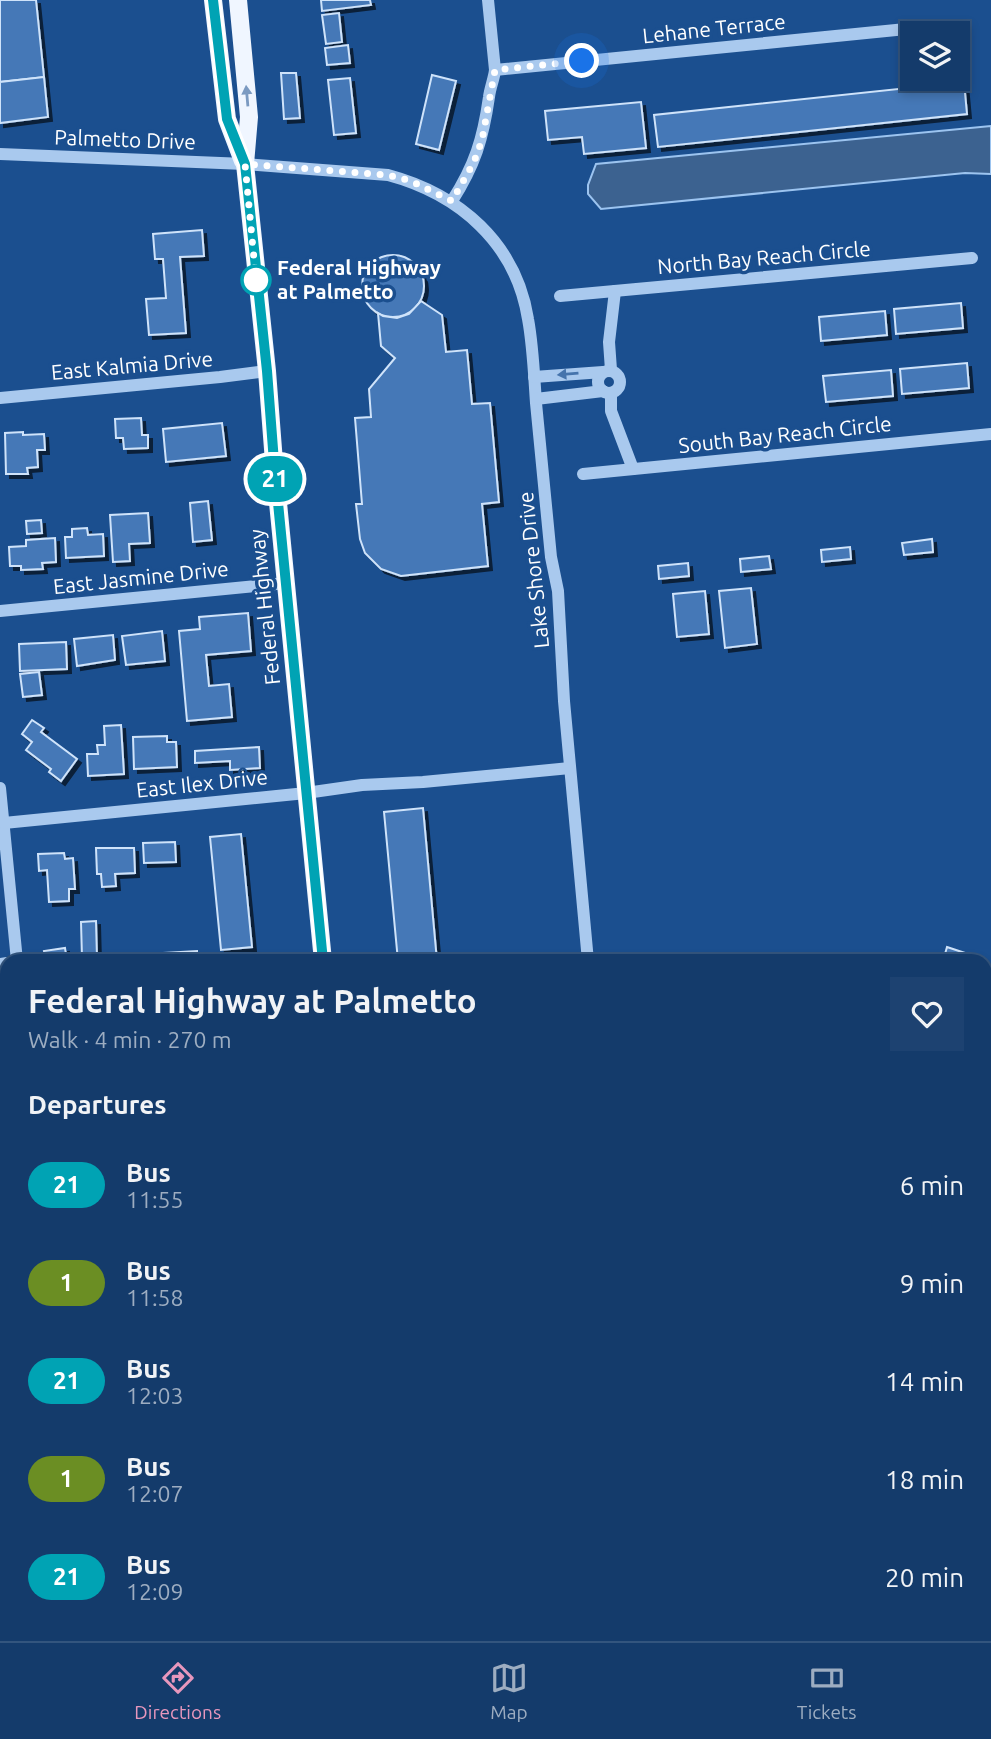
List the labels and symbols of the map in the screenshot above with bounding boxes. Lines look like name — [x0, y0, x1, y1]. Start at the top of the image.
street label: Lehane Terrace — [641, 9, 787, 47]
your location — [564, 43, 599, 78]
one-way arrow — [241, 85, 252, 107]
street label: Palmetto Drive — [54, 125, 196, 153]
street label: North Bay Reach Circle — [656, 236, 872, 278]
place label: Federal Highway at Palmetto — [277, 255, 441, 303]
marker: Federal Highway at Palmetto — [241, 265, 271, 295]
street label: East Kalmia Drive — [50, 346, 214, 384]
one-way arrow — [557, 369, 579, 380]
street label: South Bay Reach Circle — [677, 411, 893, 457]
line badge: 21 — [244, 456, 306, 502]
street label: Lake Shore Drive — [513, 491, 553, 650]
street label: Federal Highway — [244, 528, 284, 686]
street label: East Jasmine Drive — [52, 556, 230, 598]
street label: East Ilex Drive — [135, 764, 269, 802]

